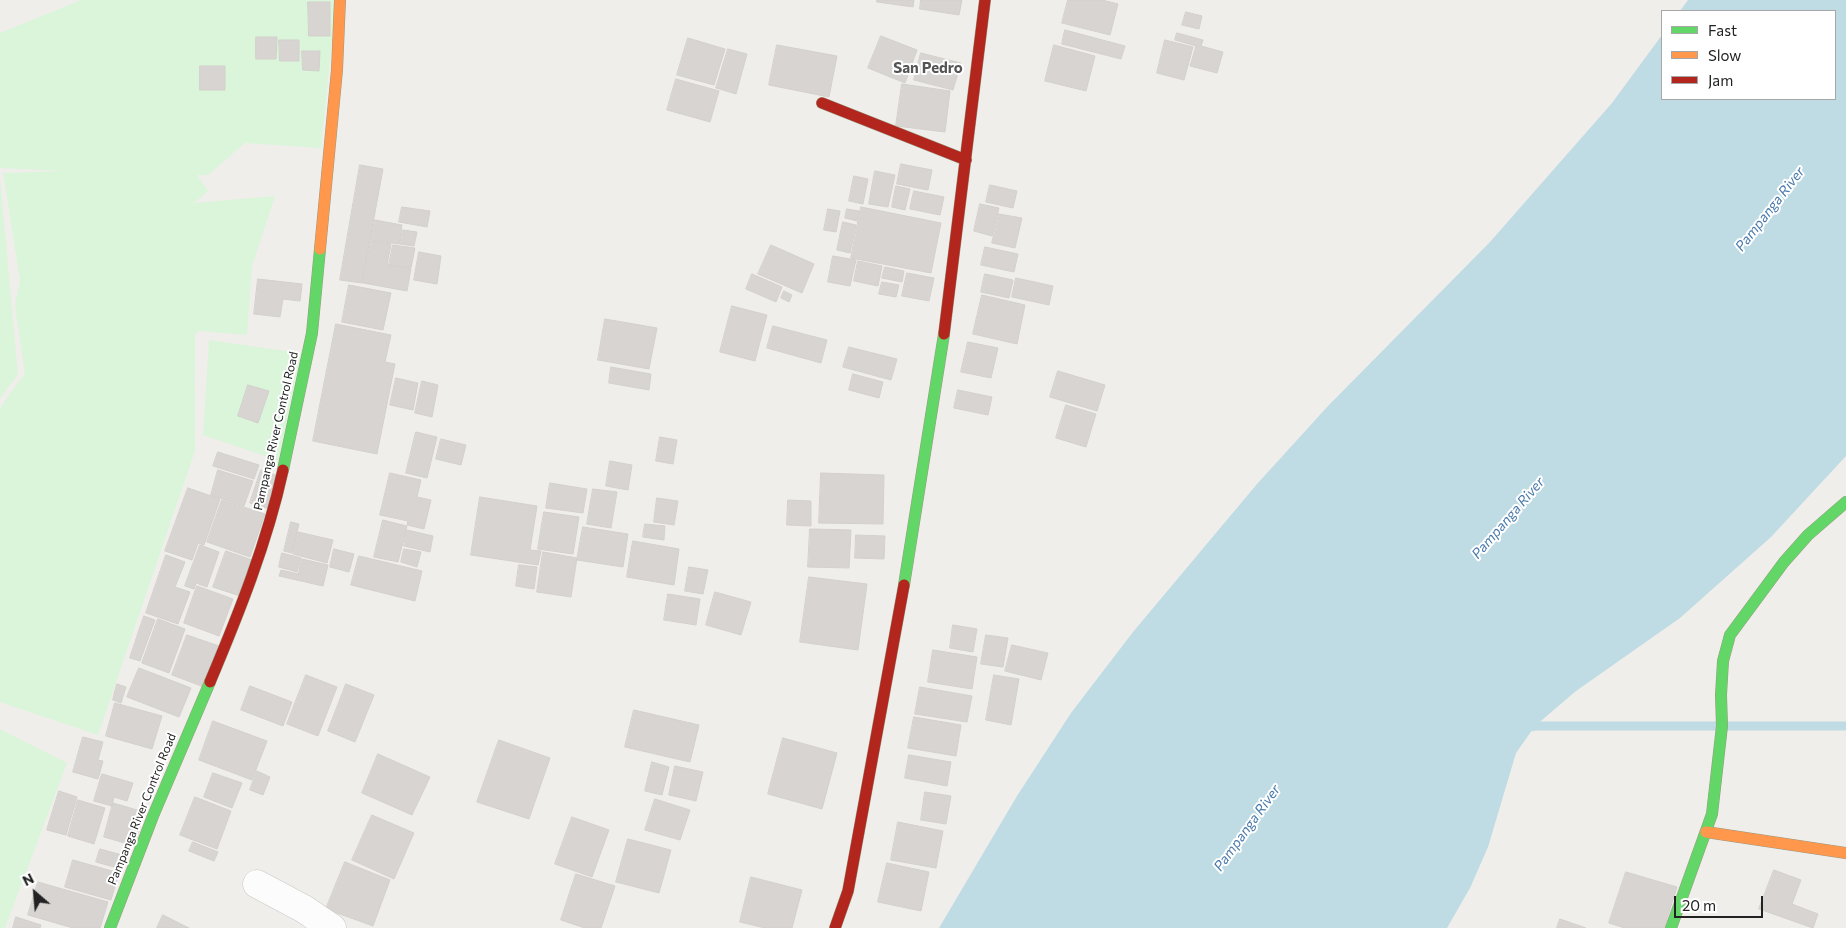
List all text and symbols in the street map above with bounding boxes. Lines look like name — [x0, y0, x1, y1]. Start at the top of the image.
legend — [1661, 10, 1836, 100]
text: Fast — [1708, 21, 1737, 39]
text: Slow — [1708, 46, 1741, 64]
district label: San Pedro — [893, 59, 963, 77]
text: Jam — [1708, 71, 1733, 89]
water label: Pampanga River — [1732, 163, 1808, 255]
street label: Pampanga River Control Road — [251, 350, 301, 512]
water label: Pampanga River — [1468, 474, 1548, 562]
street label: Pampanga River Control Road — [105, 731, 179, 887]
water label: Pampanga River — [1210, 782, 1284, 874]
north arrow — [10, 868, 60, 918]
text: N — [19, 869, 36, 889]
scale bar — [1676, 886, 1765, 918]
text: 20 m — [1682, 896, 1716, 914]

